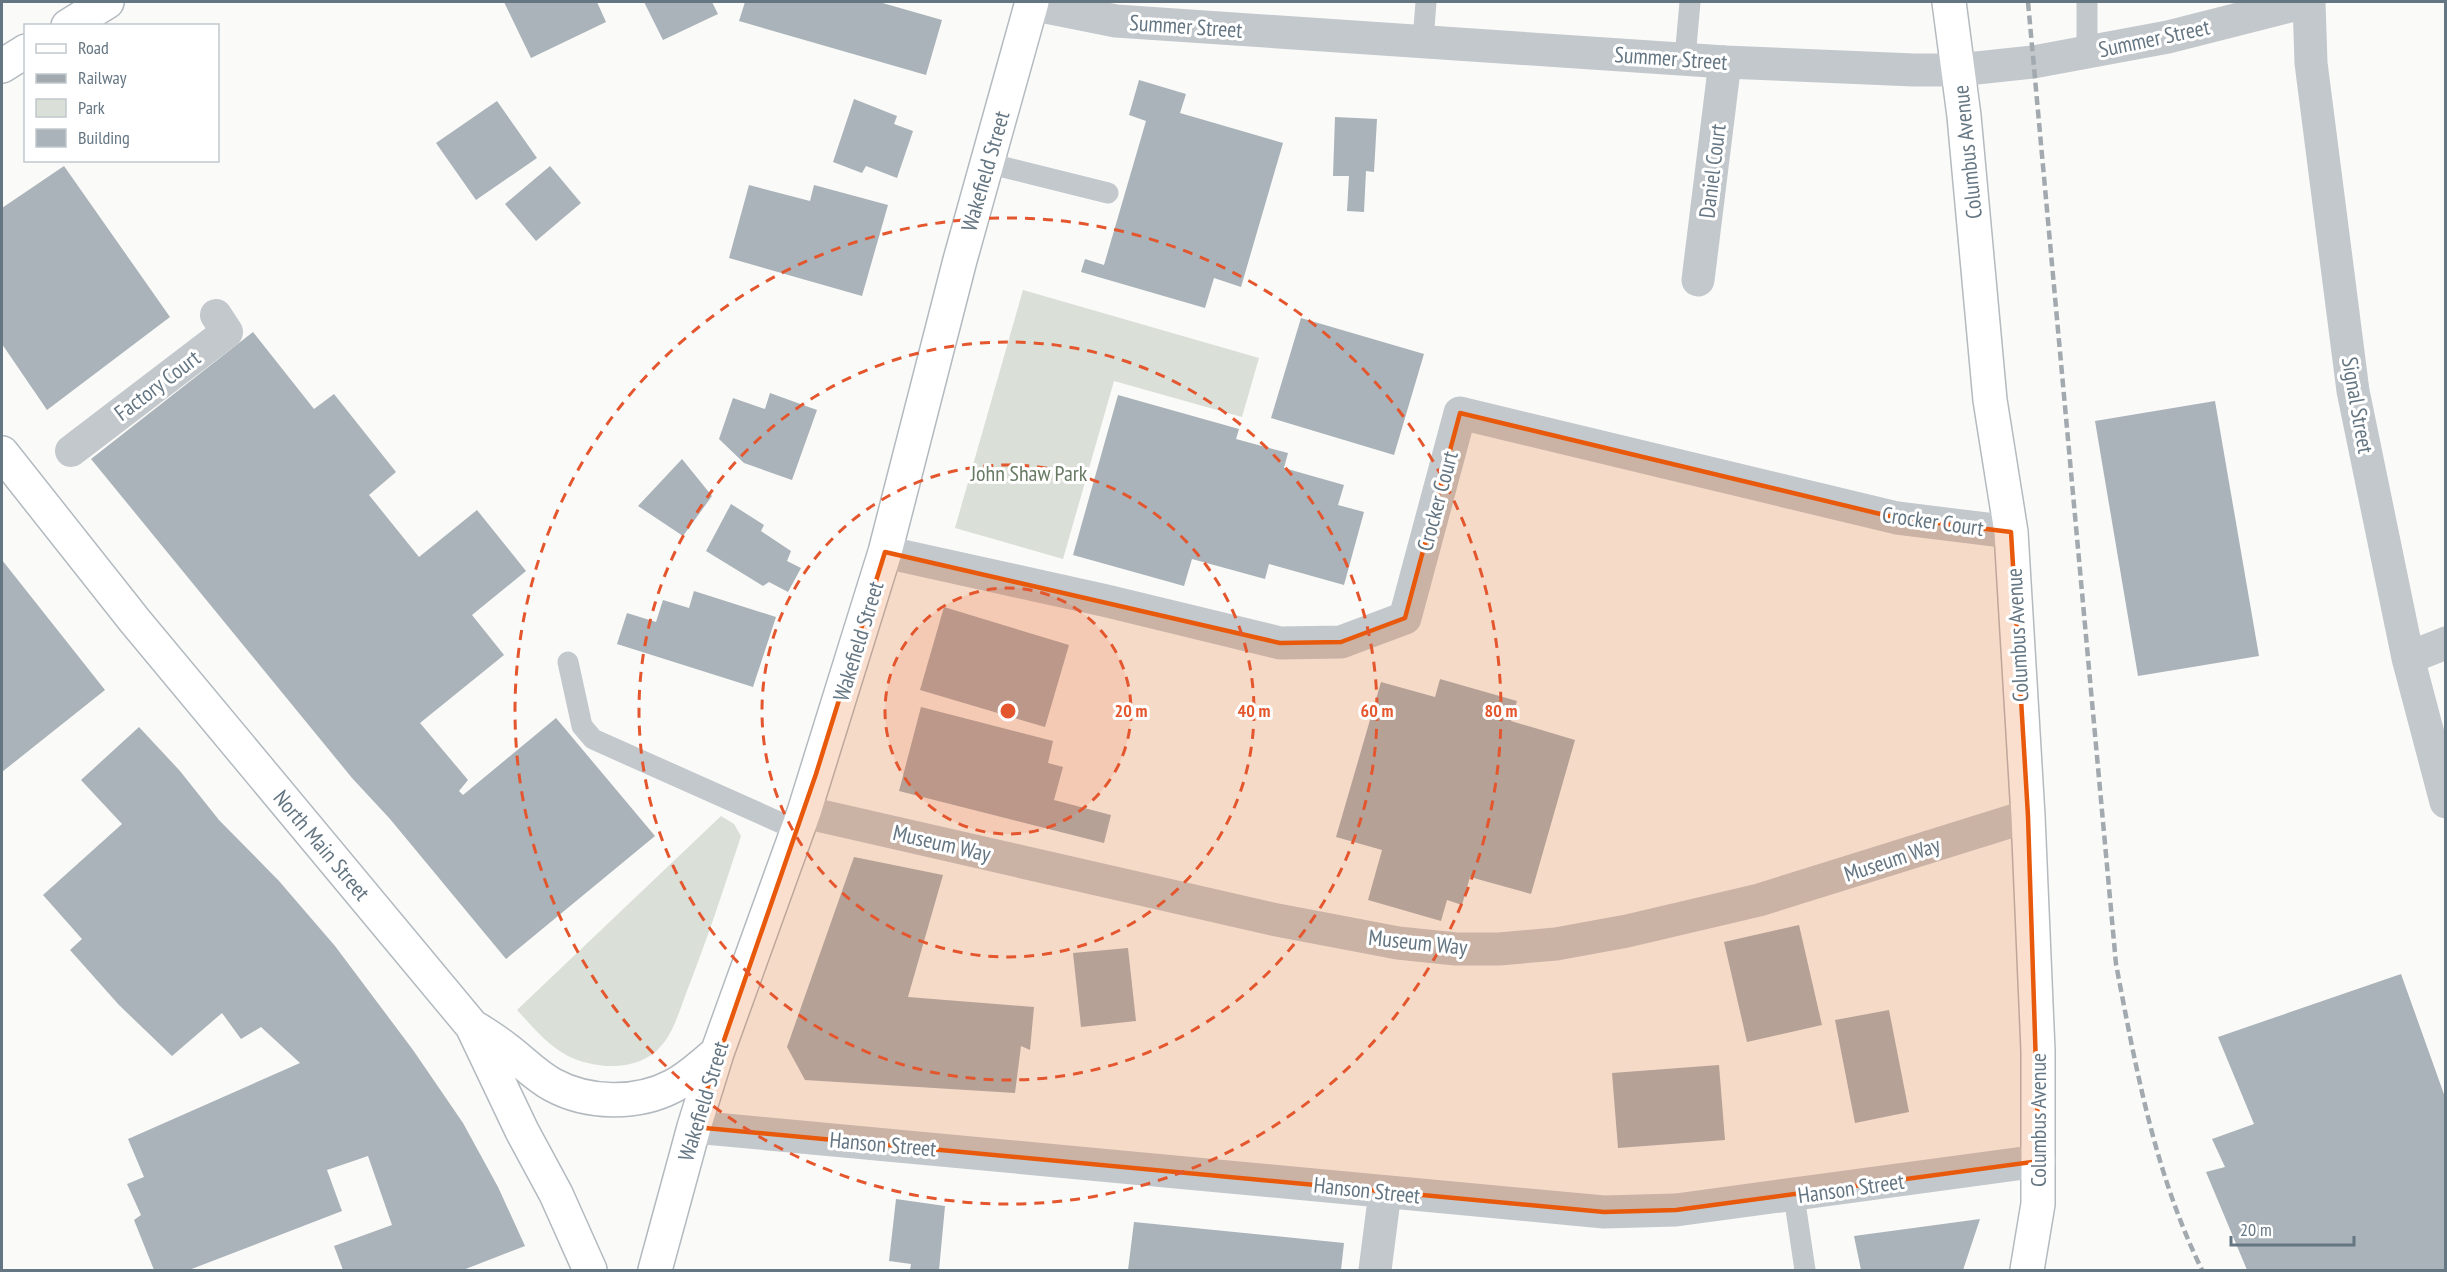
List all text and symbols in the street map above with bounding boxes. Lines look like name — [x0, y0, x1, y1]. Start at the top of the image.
street label: Summer Street — [1129, 8, 1243, 44]
street label: Summer Street — [2096, 13, 2212, 63]
legend — [24, 24, 219, 162]
text: Road — [78, 36, 109, 59]
street label: Summer Street — [1614, 40, 1728, 76]
text: Railway — [78, 66, 127, 89]
street label: Columbus Avenue — [1946, 84, 1988, 220]
text: Park — [78, 96, 105, 119]
street label: Wakefield Street — [954, 108, 1016, 234]
street label: Daniel Court — [1692, 122, 1732, 220]
text: Building — [78, 126, 130, 149]
street label: Factory Court — [108, 344, 206, 426]
street label: Signal Street — [2336, 355, 2380, 455]
street label: Crocker Court — [1410, 448, 1464, 554]
park label: John Shaw Park — [970, 459, 1088, 487]
street label: Crocker Court — [1880, 500, 1986, 542]
street label: Columbus Avenue — [2000, 567, 2034, 703]
street label: Wakefield Street — [827, 578, 889, 704]
text: 20 m — [1115, 699, 1147, 722]
text: 40 m — [1238, 699, 1270, 722]
text: 60 m — [1361, 699, 1393, 722]
text: 80 m — [1485, 699, 1517, 722]
centre of rings — [998, 701, 1018, 721]
street label: North Main Street — [268, 784, 376, 906]
street label: Museum Way — [890, 818, 994, 868]
street label: Museum Way — [1840, 830, 1944, 888]
street label: Museum Way — [1367, 923, 1470, 961]
street label: Wakefield Street — [672, 1038, 734, 1164]
street label: Columbus Avenue — [2024, 1053, 2052, 1187]
street label: Hanson Street — [828, 1125, 938, 1163]
street label: Hanson Street — [1796, 1167, 1906, 1209]
street label: Hanson Street — [1312, 1170, 1422, 1210]
scale bar — [2231, 1209, 2354, 1247]
text: 20 m — [2240, 1218, 2272, 1241]

